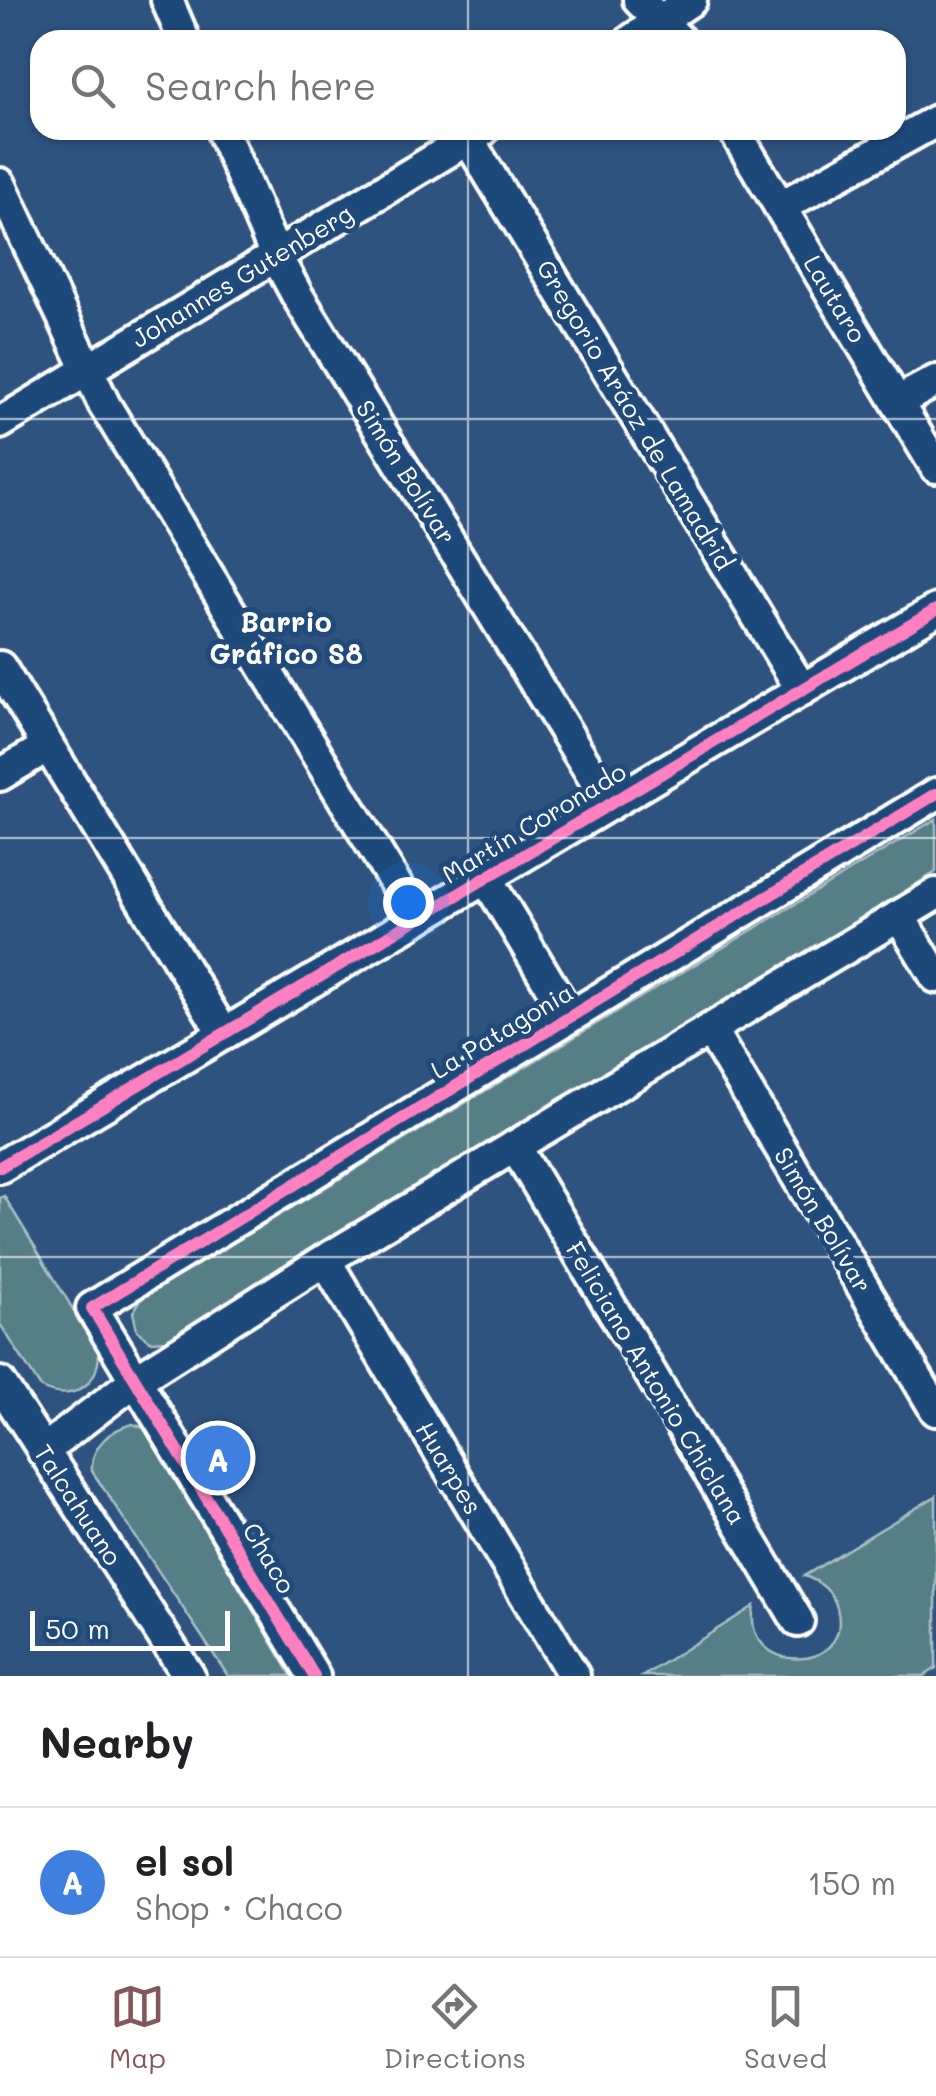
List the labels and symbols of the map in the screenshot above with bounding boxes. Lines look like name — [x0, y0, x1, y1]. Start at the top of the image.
street label: Johannes Gutenberg — [125, 196, 358, 354]
street label: Lautaro — [797, 249, 874, 348]
street label: Gregorio Aráoz de Lamadrid — [530, 253, 741, 576]
street label: Simón Bolívar — [350, 393, 464, 550]
district label: Barrio Gráfico S8 — [209, 603, 363, 671]
street label: Martín Coronado — [436, 755, 631, 890]
your location — [383, 877, 434, 928]
street label: La Patagonia — [424, 975, 579, 1085]
street label: Simón Bolívar — [768, 1141, 880, 1298]
street label: Feliciano Antonio Chiclana — [559, 1235, 754, 1530]
street label: Huarpes — [410, 1415, 490, 1520]
pin: A — [186, 1420, 250, 1496]
street label: Talcahuano — [28, 1438, 130, 1571]
street label: Chaco — [236, 1516, 303, 1599]
scale bar — [30, 1606, 230, 1650]

